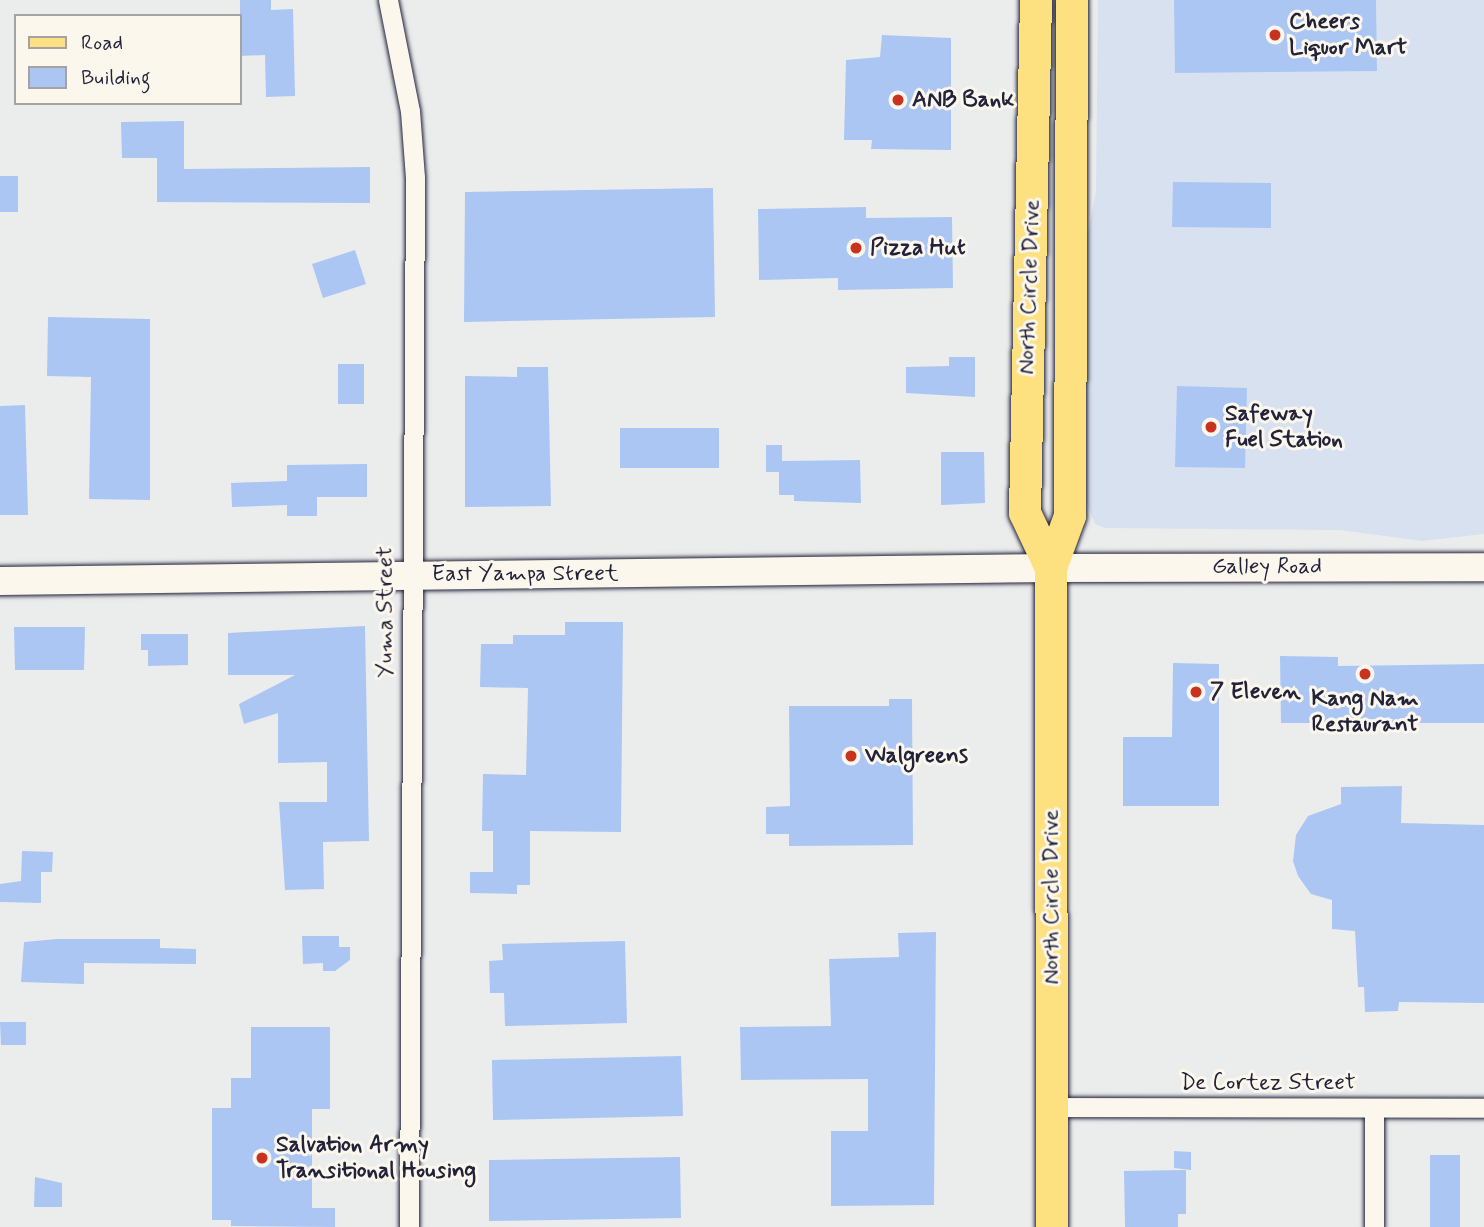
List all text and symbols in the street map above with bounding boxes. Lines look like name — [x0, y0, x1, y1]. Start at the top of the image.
place label: Cheers Liquor Mart — [1289, 8, 1407, 62]
legend — [14, 14, 242, 105]
marker: Cheers Liquor Mart — [1267, 27, 1283, 43]
text: Road — [81, 29, 123, 57]
text: Building — [81, 64, 151, 92]
place label: ANB Bank — [912, 86, 1013, 114]
marker: ANB Bank — [890, 92, 906, 108]
street label: North Circle Drive — [1013, 200, 1047, 374]
place label: Pizza Hut — [870, 234, 963, 262]
marker: Pizza Hut — [848, 240, 864, 256]
place label: Safeway Fuel Station — [1225, 400, 1338, 454]
marker: Safeway Fuel Station — [1203, 419, 1219, 435]
street label: Yuma Street — [372, 547, 400, 677]
street label: Galley Road — [1212, 553, 1322, 581]
street label: East Yampa Street — [432, 560, 618, 588]
marker: Kang Nam Restaurant — [1357, 666, 1373, 682]
place label: 7 Eleven — [1210, 678, 1300, 706]
marker: 7 Eleven — [1188, 684, 1204, 700]
place label: Kang Nam Restaurant — [1311, 685, 1419, 739]
place label: Walgreens — [865, 742, 968, 770]
marker: Walgreens — [843, 748, 859, 764]
street label: North Circle Drive — [1038, 810, 1066, 984]
street label: De Cortez Street — [1182, 1069, 1354, 1097]
place label: Salvation Army Transitional Housing — [276, 1131, 478, 1185]
marker: Salvation Army Transitional Housing — [254, 1150, 270, 1166]

